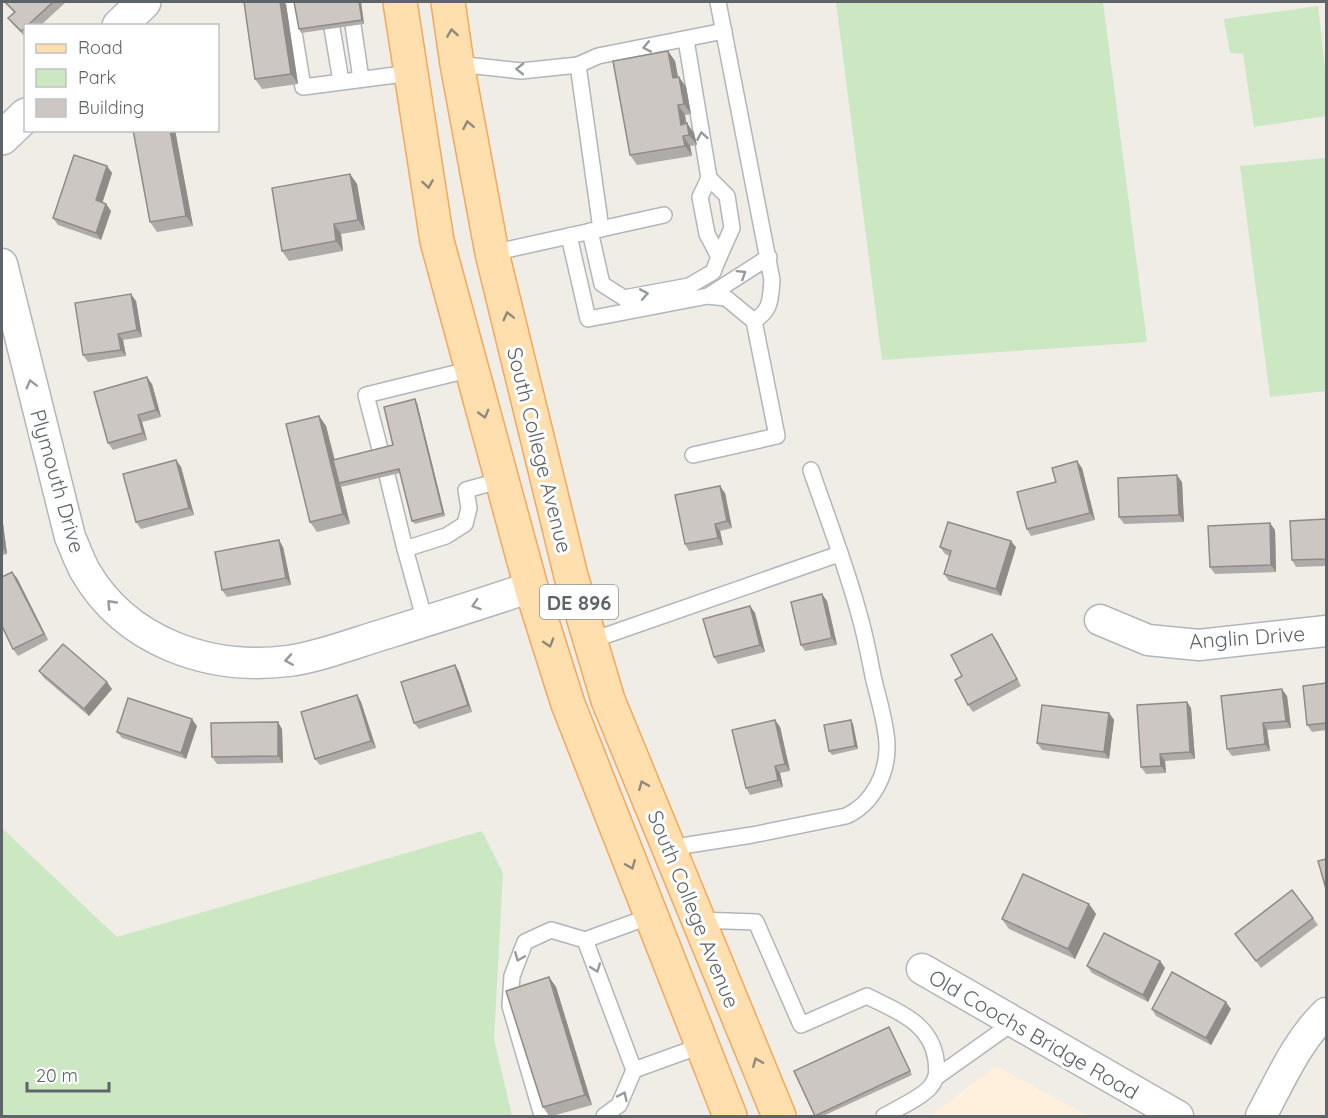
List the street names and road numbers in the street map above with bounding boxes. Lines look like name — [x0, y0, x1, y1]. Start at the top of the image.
street label: South College Avenue — [502, 345, 578, 555]
street label: Plymouth Drive — [25, 406, 91, 556]
road number: DE 896 — [540, 585, 618, 619]
street label: Anglin Drive — [1188, 620, 1306, 654]
street label: South College Avenue — [642, 806, 746, 1012]
street label: Old Coochs Bridge Road — [924, 963, 1144, 1105]

